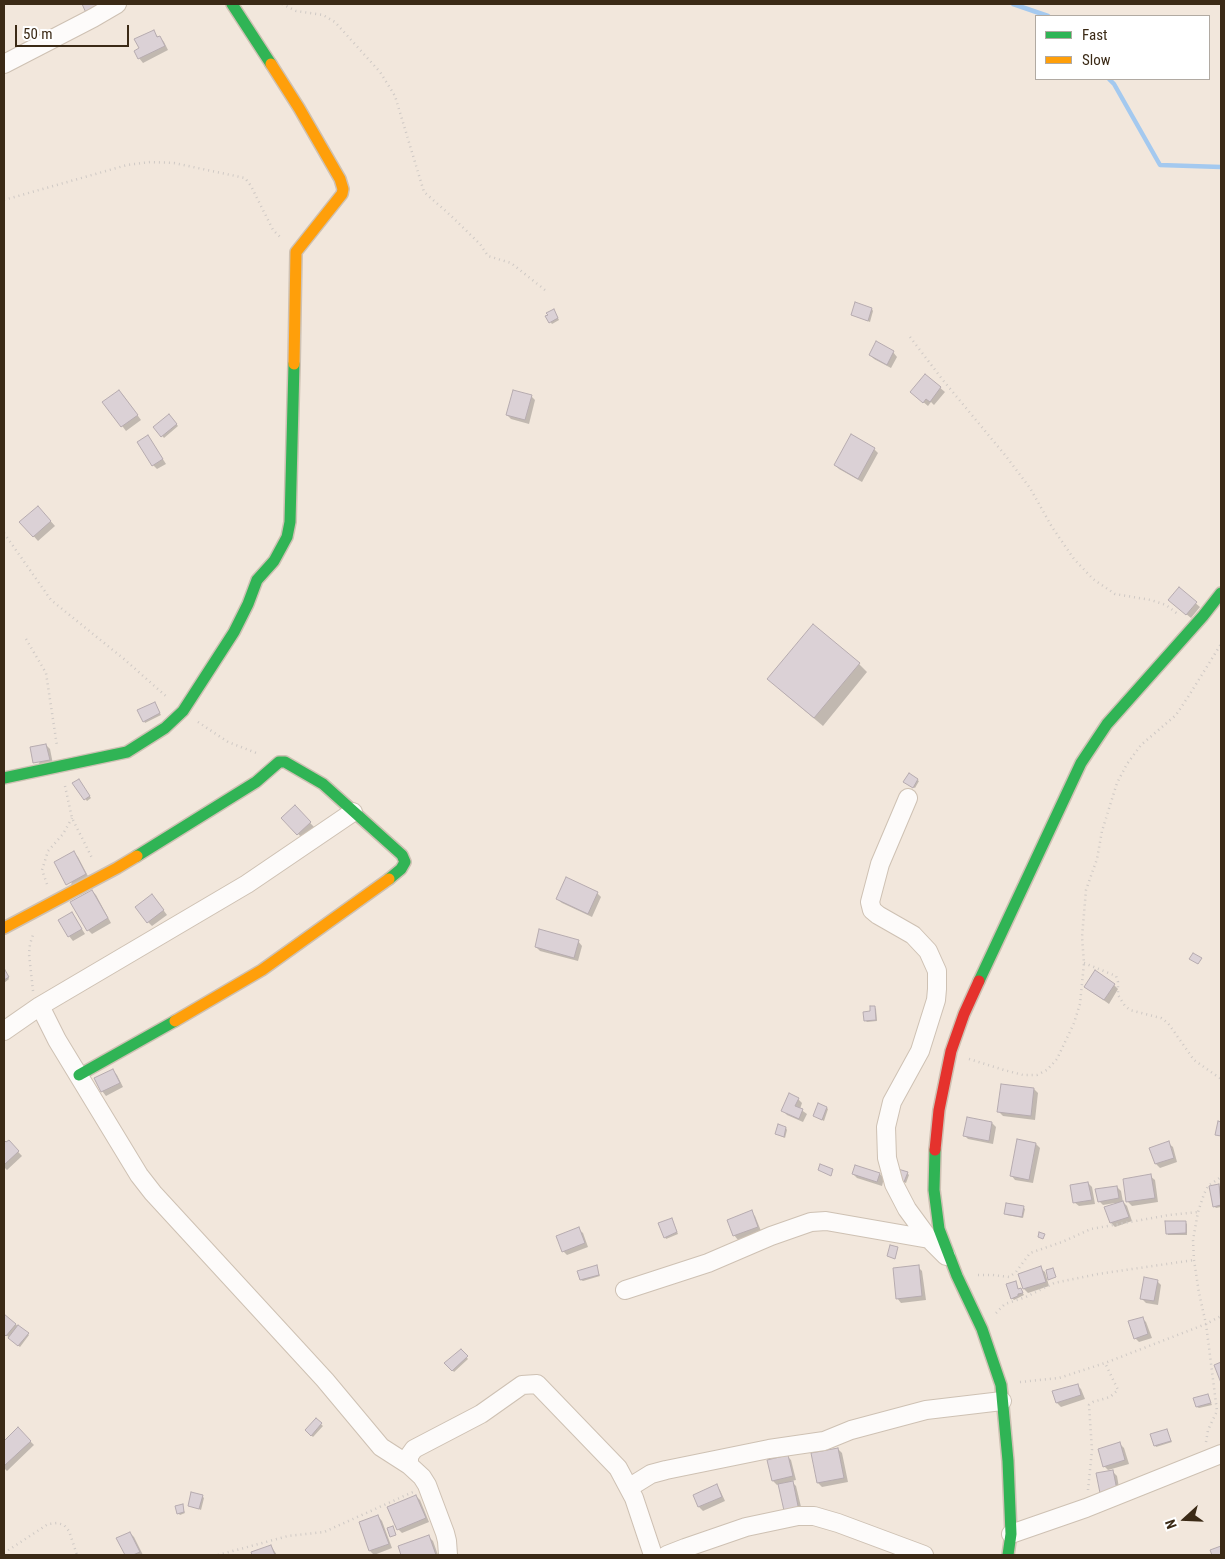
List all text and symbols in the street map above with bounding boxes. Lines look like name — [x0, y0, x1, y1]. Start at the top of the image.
scale bar — [18, 15, 131, 47]
legend — [1035, 15, 1210, 80]
text: 50 m — [23, 25, 53, 43]
text: Fast — [1082, 26, 1107, 44]
text: Slow — [1082, 51, 1111, 69]
north arrow — [1160, 1494, 1210, 1544]
text: N — [1162, 1517, 1180, 1531]

